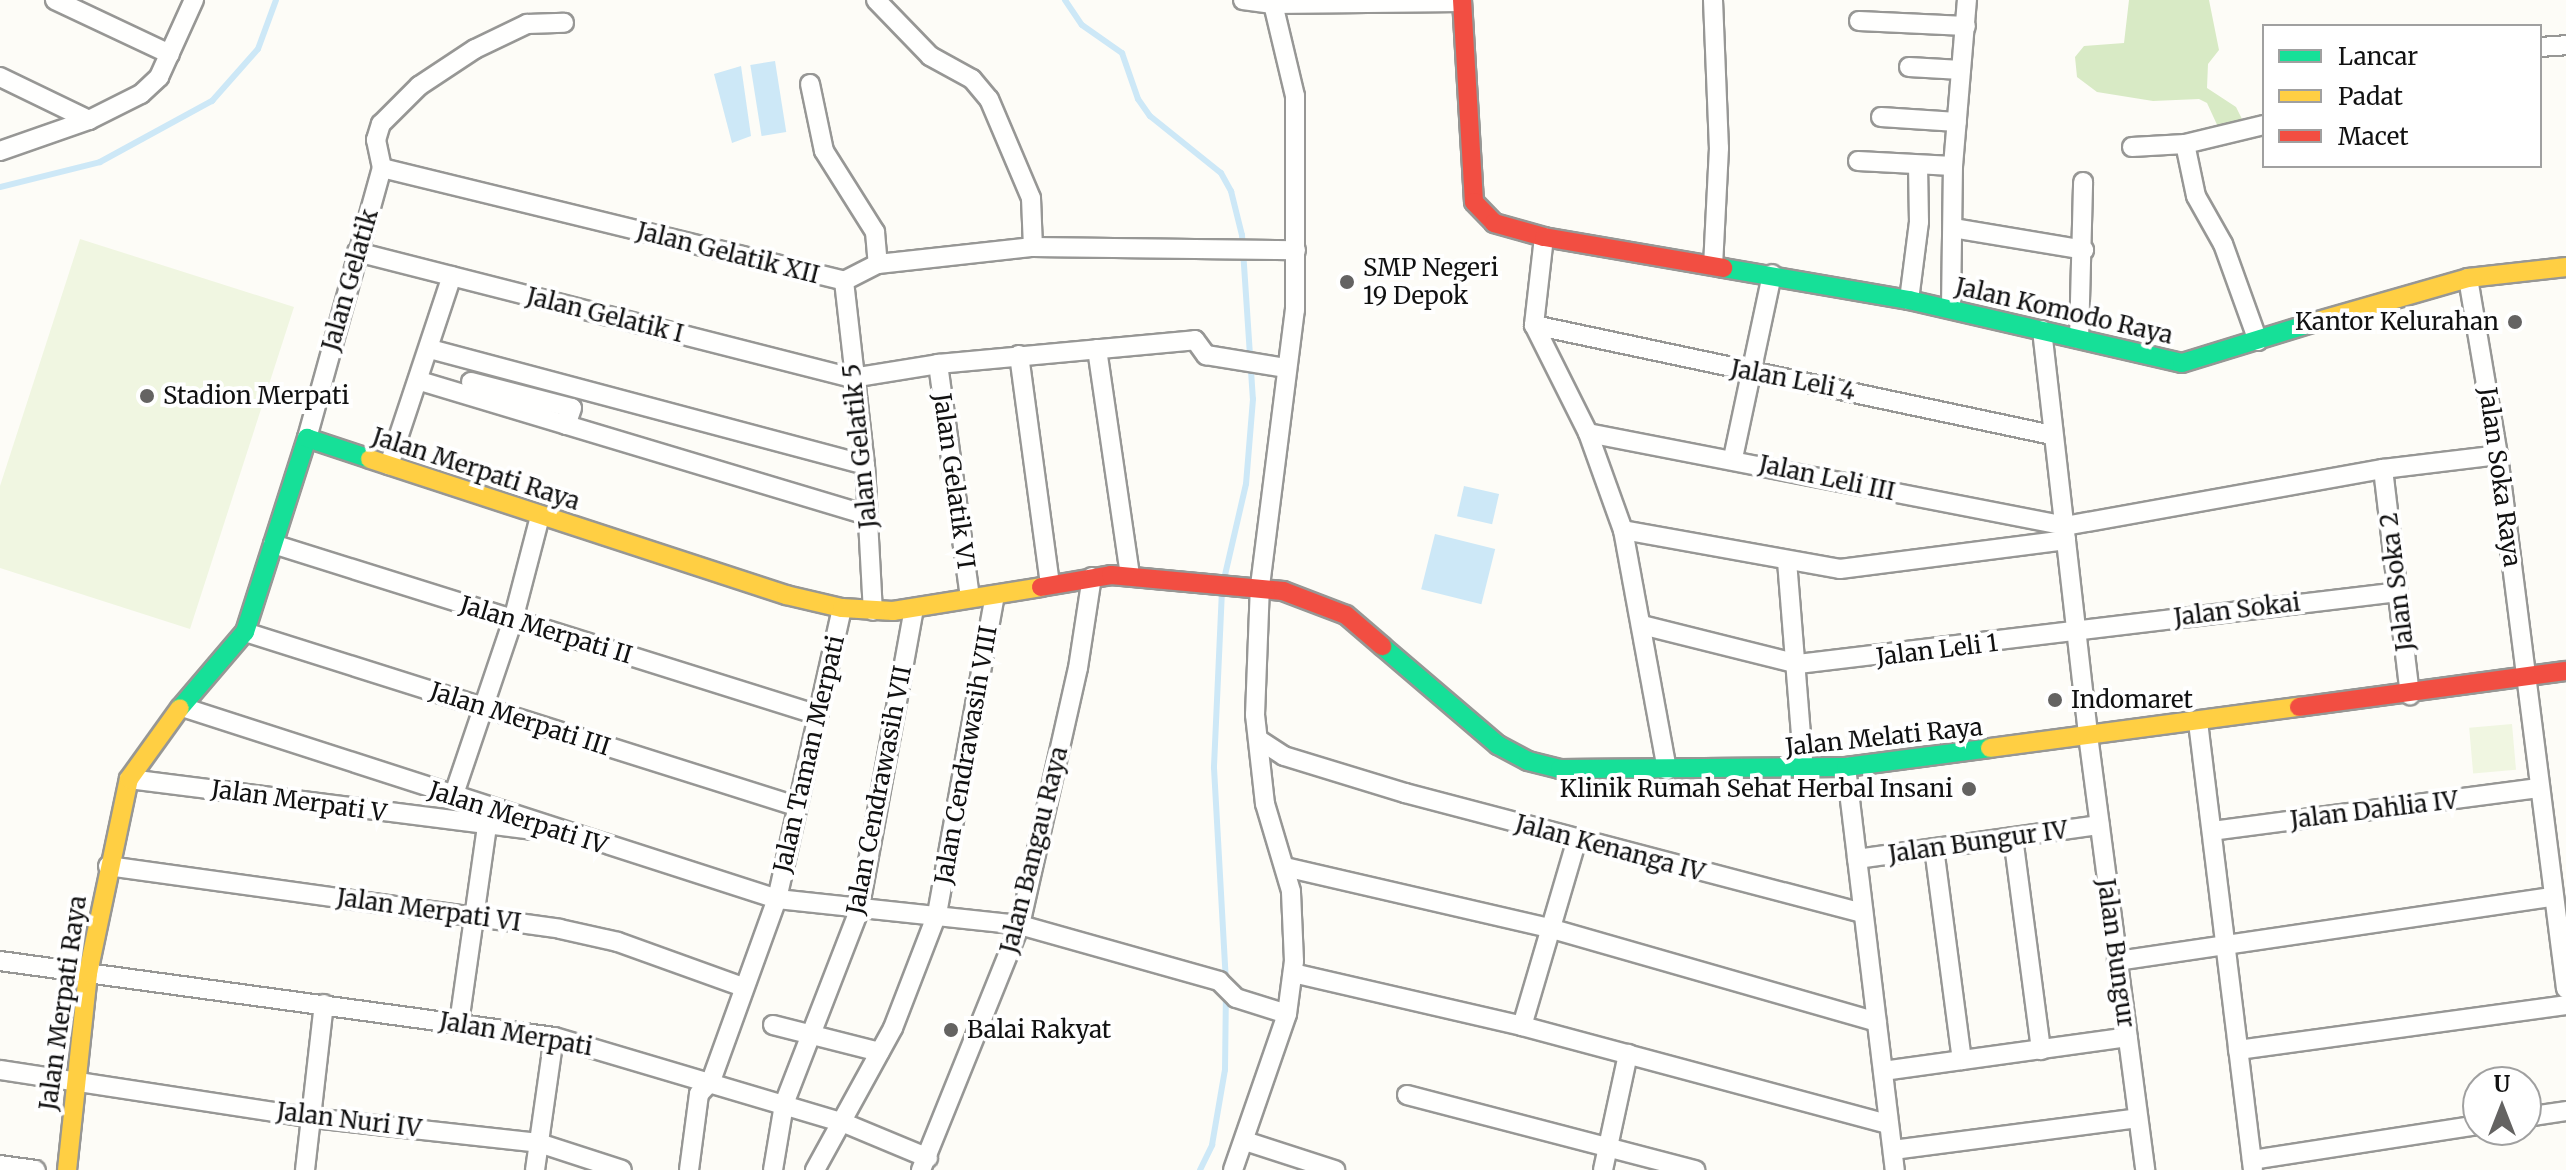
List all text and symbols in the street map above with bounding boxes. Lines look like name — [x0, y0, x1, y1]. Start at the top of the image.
legend — [2262, 24, 2542, 168]
text: Lancar — [2338, 41, 2418, 72]
text: Padat — [2338, 81, 2403, 112]
text: Macet — [2338, 121, 2409, 152]
street label: Jalan Gelatik — [316, 206, 384, 354]
street label: Jalan Gelatik XII — [634, 216, 822, 290]
place label: SMP Negeri 19 Depok — [1363, 254, 1498, 310]
street label: Jalan Komodo Raya — [1952, 272, 2176, 350]
marker: SMP Negeri 19 Depok — [1338, 273, 1356, 291]
street label: Jalan Gelatik I — [524, 282, 686, 348]
place label: Kantor Kelurahan — [2295, 308, 2499, 336]
marker: Kantor Kelurahan — [2506, 313, 2524, 331]
street label: Jalan Leli 4 — [1728, 354, 1858, 406]
street label: Jalan Gelatik 5 — [837, 362, 883, 530]
place label: Stadion Merpati — [163, 382, 349, 410]
street label: Jalan Soka Raya — [2473, 385, 2527, 569]
marker: Stadion Merpati — [138, 387, 156, 405]
street label: Jalan Gelatik VI — [927, 391, 981, 571]
street label: Jalan Merpati Raya — [369, 422, 583, 516]
street label: Jalan Leli III — [1756, 450, 1898, 506]
street label: Jalan Soka 2 — [2374, 511, 2420, 653]
street label: Jalan Sokai — [2172, 588, 2302, 632]
street label: Jalan Merpati II — [456, 590, 636, 670]
street label: Jalan Cendrawasih VIII — [929, 624, 1003, 886]
street label: Jalan Leli 1 — [1874, 628, 2000, 672]
street label: Jalan Taman Merpati — [768, 633, 850, 875]
street label: Jalan Cendrawasih VII — [841, 663, 917, 917]
street label: Jalan Merpati III — [426, 676, 614, 762]
place label: Indomaret — [2071, 686, 2193, 714]
marker: Indomaret — [2046, 691, 2064, 709]
street label: Jalan Melati Raya — [1784, 712, 1984, 762]
street label: Jalan Bangau Raya — [994, 744, 1074, 956]
street label: Jalan Merpati V — [209, 774, 389, 828]
place label: Klinik Rumah Sehat Herbal Insani — [1560, 775, 1953, 803]
street label: Jalan Merpati IV — [425, 776, 611, 860]
marker: Klinik Rumah Sehat Herbal Insani — [1960, 780, 1978, 798]
street label: Jalan Dahlia IV — [2288, 785, 2460, 835]
street label: Jalan Kenanga IV — [1512, 809, 1708, 887]
street label: Jalan Bungur IV — [1886, 815, 2070, 869]
street label: Jalan Bungur — [2091, 877, 2141, 1029]
street label: Jalan Merpati VI — [335, 883, 523, 937]
street label: Jalan Merpati Raya — [34, 894, 92, 1112]
street label: Jalan Merpati — [437, 1006, 595, 1062]
place label: Balai Rakyat — [967, 1016, 1111, 1044]
marker: Balai Rakyat — [942, 1021, 960, 1039]
north arrow — [2462, 1066, 2542, 1146]
text: U — [2494, 1070, 2510, 1098]
street label: Jalan Nuri IV — [275, 1097, 423, 1143]

